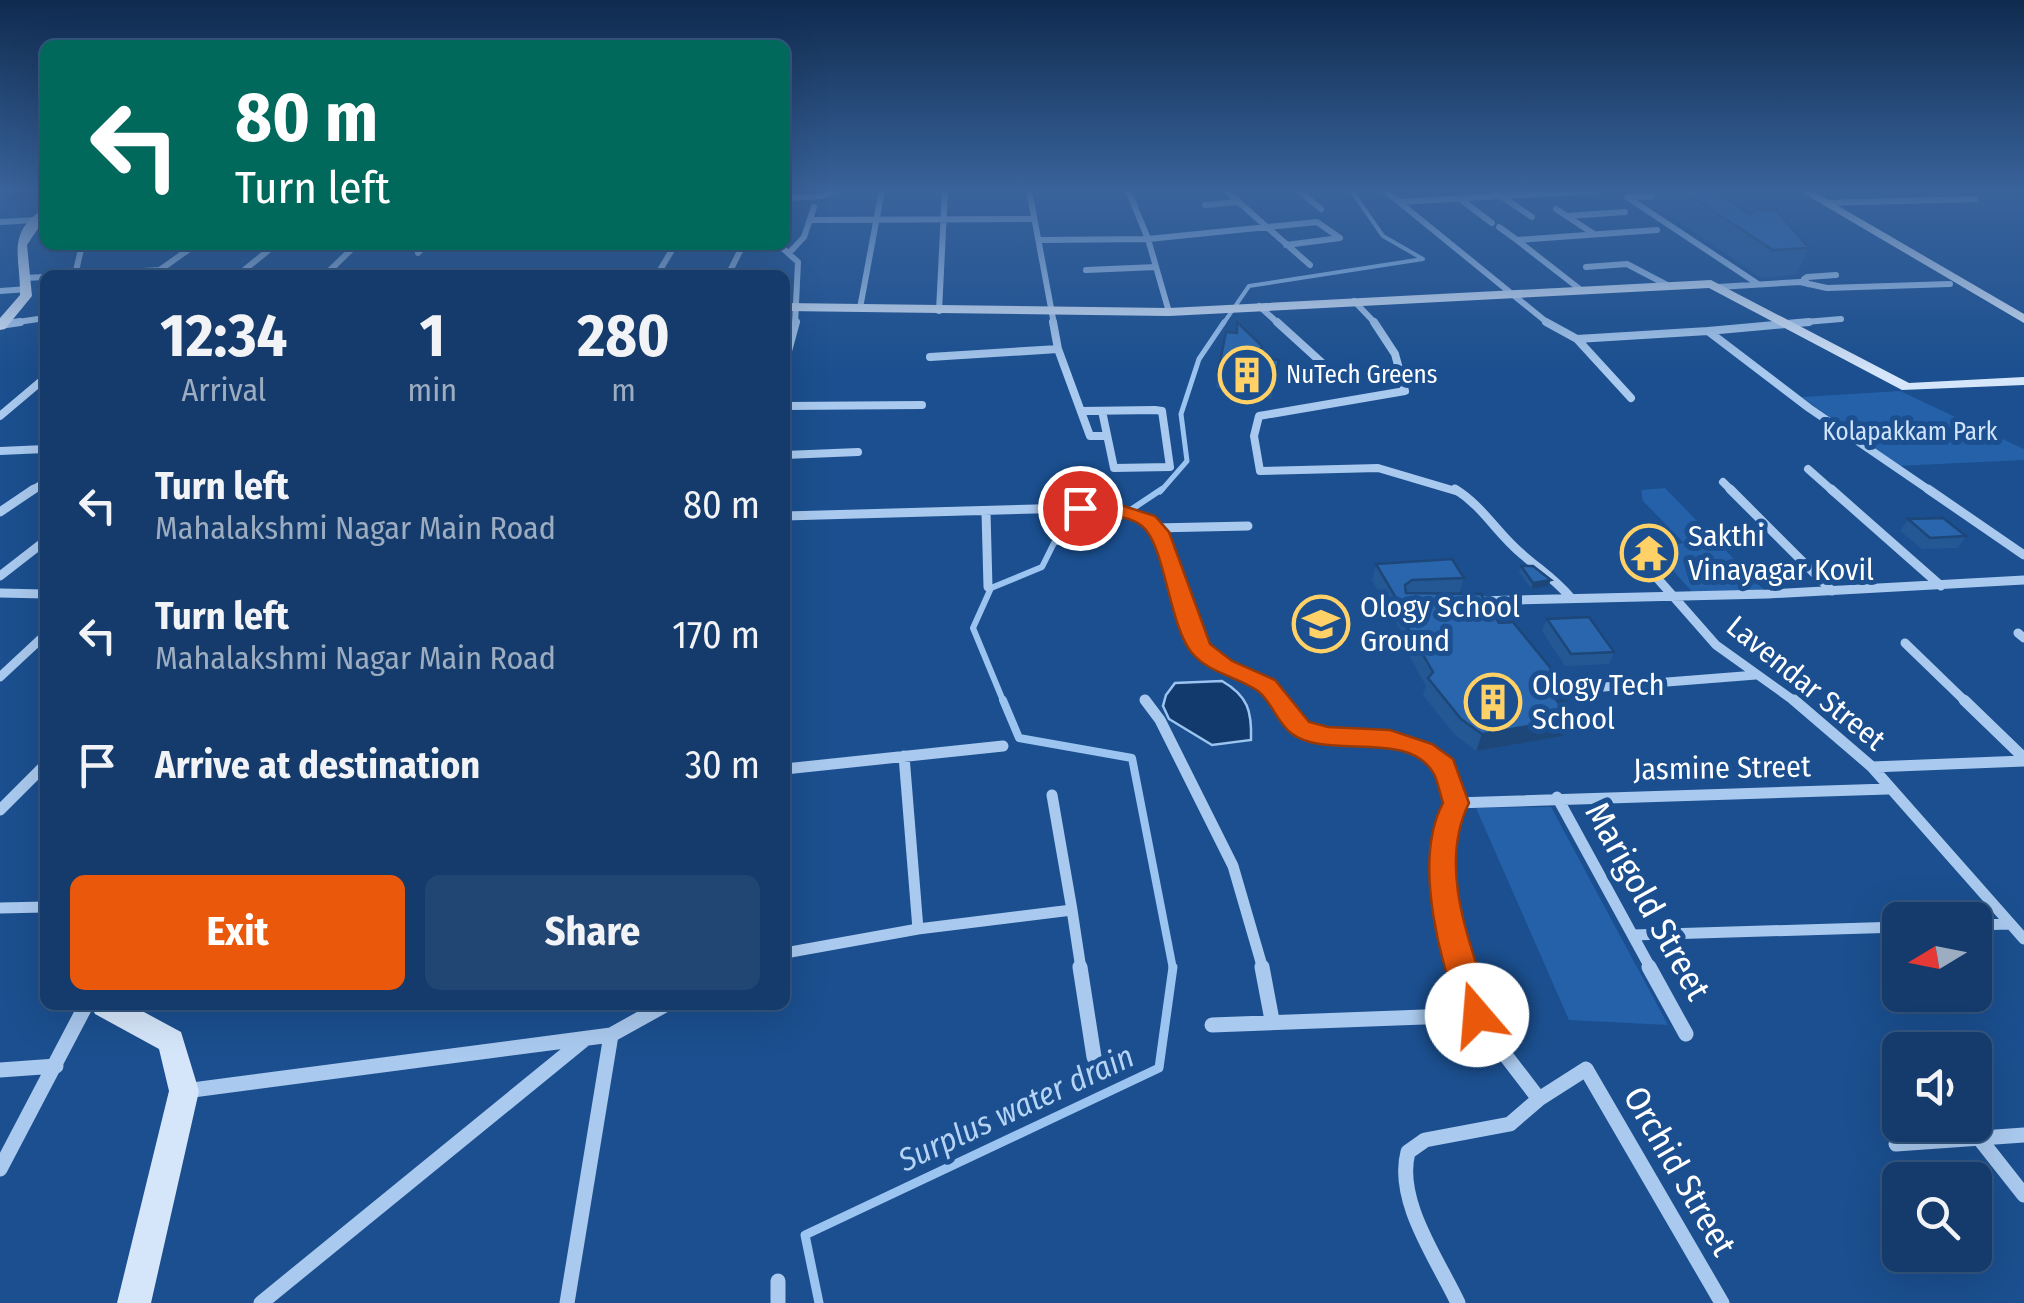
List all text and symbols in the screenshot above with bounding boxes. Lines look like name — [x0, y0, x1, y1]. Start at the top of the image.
text: 80 m — [235, 76, 378, 160]
icon: left — [70, 80, 200, 210]
text: Turn left — [235, 161, 390, 215]
text: 12:34 — [160, 300, 287, 372]
text: 1 — [420, 300, 445, 372]
text: 280 — [577, 300, 670, 372]
building icon: NuTech Greens — [1217, 345, 1277, 405]
place label: NuTech Greens — [1286, 360, 1437, 390]
text: Arrival — [181, 371, 266, 409]
text: min — [408, 371, 457, 409]
text: m — [611, 371, 636, 409]
park label: Kolapakkam Park — [1823, 417, 1998, 447]
text: Turn left — [155, 463, 289, 509]
pin — [1038, 466, 1123, 551]
icon: left — [70, 478, 125, 533]
icon: arrive — [1053, 481, 1108, 536]
text: 80 m — [683, 482, 760, 528]
text: Mahalakshmi Nagar Main Road — [155, 509, 556, 547]
place label: Sakthi Vinayagar Kovil — [1688, 518, 1874, 588]
temple icon: Sakthi Vinayagar Kovil — [1619, 523, 1679, 583]
place label: Ology School Ground — [1360, 589, 1520, 659]
text: Turn left — [155, 593, 289, 639]
school or university icon: Ology School Ground — [1291, 594, 1351, 654]
icon: left — [70, 608, 125, 663]
street label: Lavendar Street — [1720, 608, 1893, 758]
text: 170 m — [672, 612, 760, 658]
text: Mahalakshmi Nagar Main Road — [155, 639, 556, 677]
place label: Ology Tech School — [1532, 667, 1665, 737]
building icon: Ology Tech School — [1463, 672, 1523, 732]
icon: arrive — [70, 738, 125, 793]
text: Arrive at destination — [155, 742, 480, 788]
text: 30 m — [685, 742, 760, 788]
street label: Jasmine Street — [1633, 748, 1811, 788]
street label: Marigold Street — [1576, 795, 1720, 1008]
button: Exit — [70, 875, 405, 990]
button: Share — [425, 875, 760, 990]
north arrow — [1882, 902, 1992, 1012]
map controls — [1882, 902, 1992, 1272]
position arrow — [1425, 963, 1529, 1067]
button: sound — [1882, 1032, 1992, 1142]
water label: Surplus water drain — [891, 1037, 1140, 1180]
street label: Orchid Street — [1615, 1079, 1746, 1264]
button: search — [1882, 1162, 1992, 1272]

